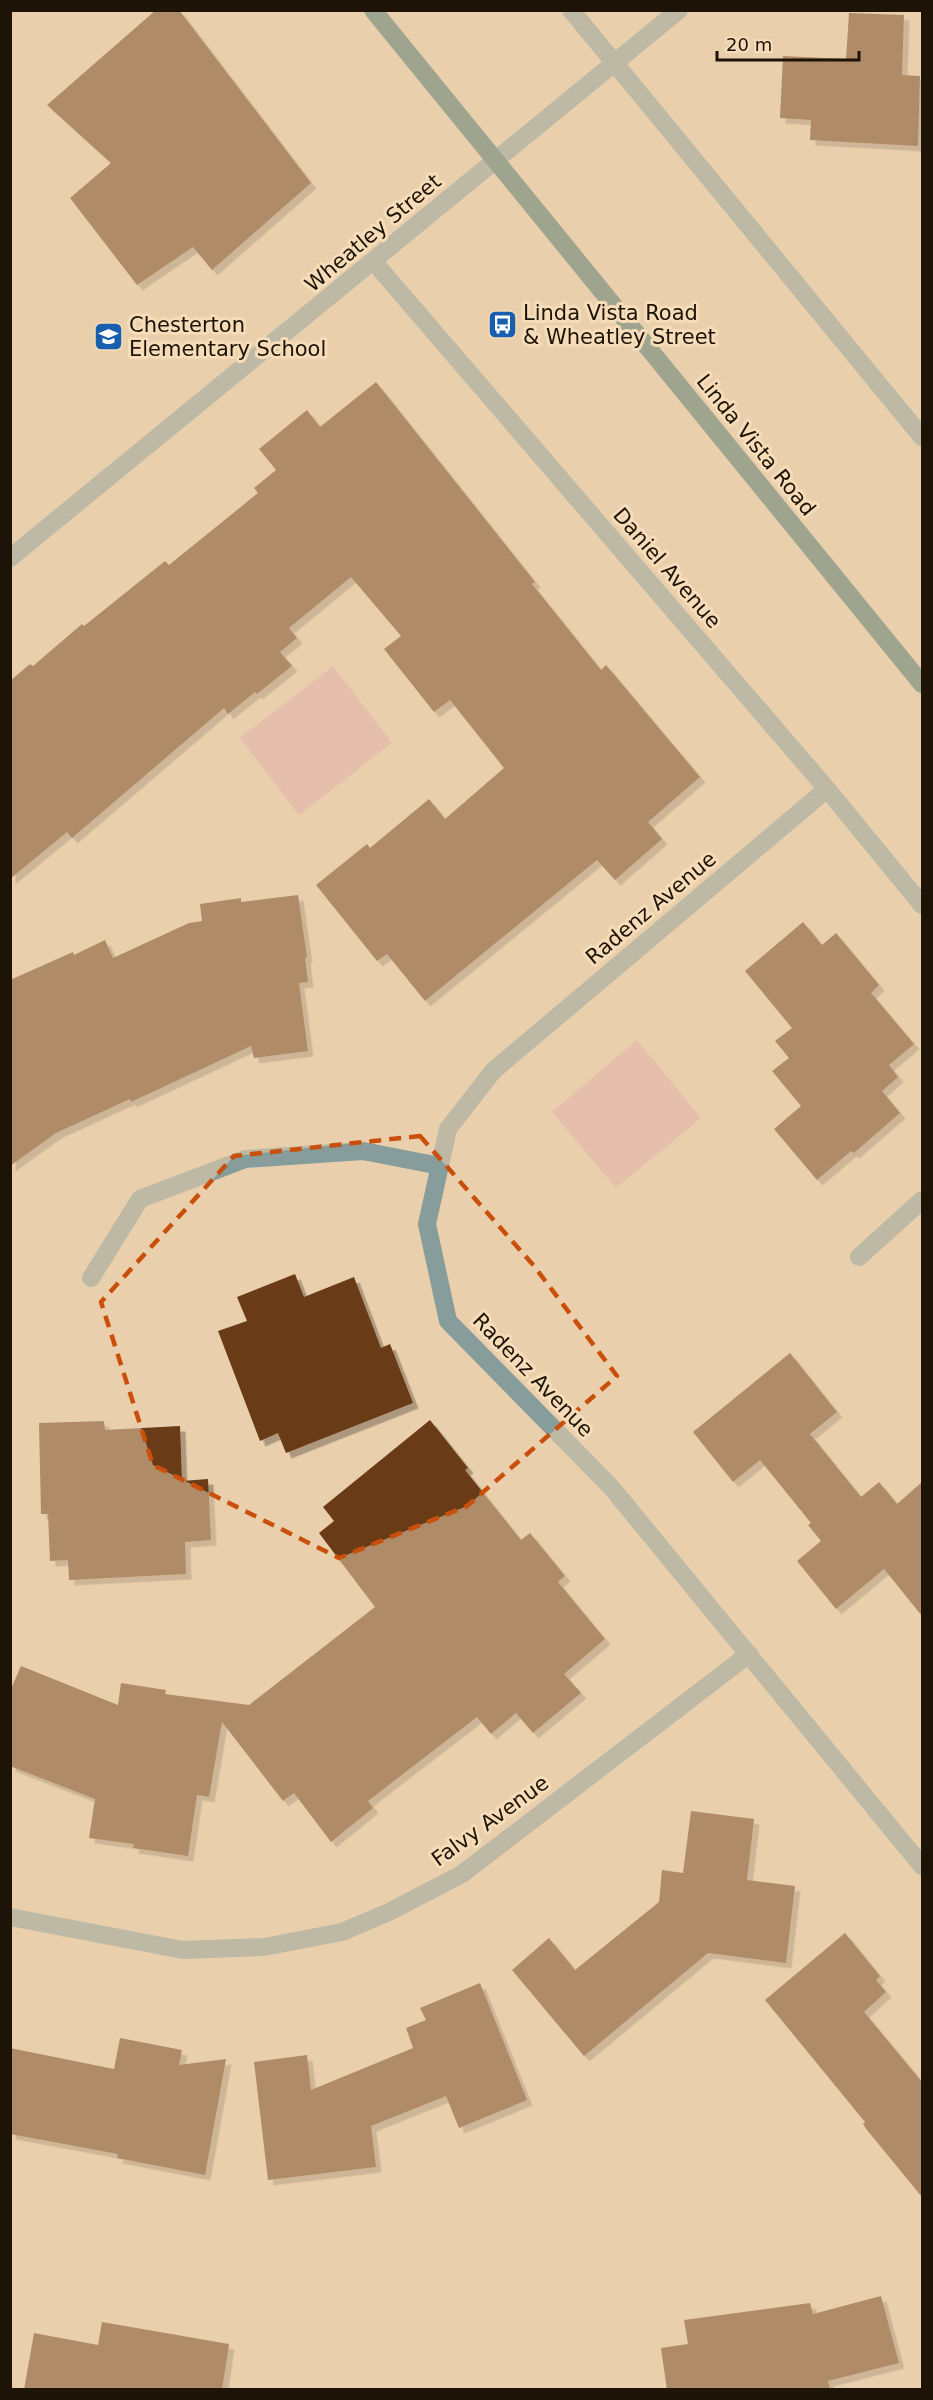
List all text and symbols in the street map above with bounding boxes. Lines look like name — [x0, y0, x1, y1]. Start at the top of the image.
scale bar — [717, 24, 860, 62]
text: 20 m — [726, 34, 772, 55]
street label: Wheatley Street — [300, 169, 446, 297]
place label: Linda Vista Road & Wheatley Street — [523, 301, 716, 349]
bus stop icon: Linda Vista Road & Wheatley Street — [486, 309, 518, 341]
place label: Chesterton Elementary School — [129, 313, 326, 361]
school or university icon: Chesterton Elementary School — [92, 321, 124, 353]
street label: Linda Vista Road — [692, 369, 820, 521]
street label: Daniel Avenue — [608, 503, 726, 633]
street label: Radenz Avenue — [581, 847, 721, 969]
street label: Radenz Avenue — [468, 1308, 598, 1442]
street label: Falvy Avenue — [427, 1771, 553, 1871]

